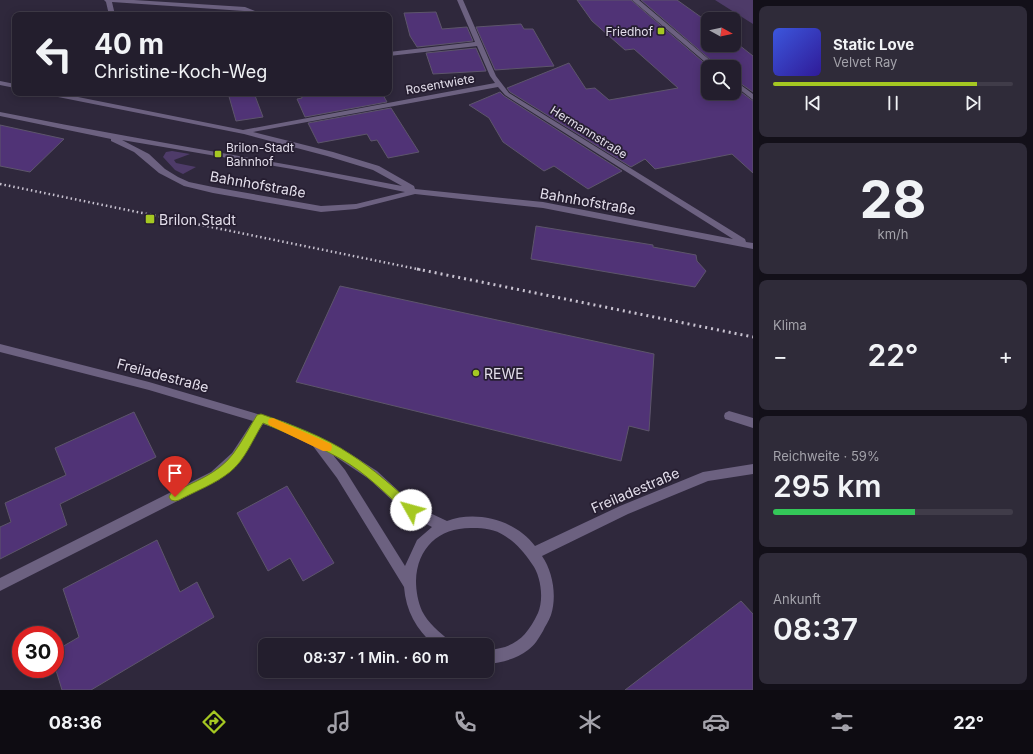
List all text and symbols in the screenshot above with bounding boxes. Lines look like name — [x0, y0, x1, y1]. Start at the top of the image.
north arrow — [701, 12, 741, 52]
map controls — [701, 12, 741, 100]
place label: Friedhof — [606, 24, 654, 39]
marker: Friedhof — [656, 26, 666, 36]
text: 40 m — [94, 27, 164, 61]
icon: left — [28, 28, 80, 80]
text: Static Love — [833, 35, 914, 54]
text: Velvet Ray — [833, 54, 897, 70]
button: search — [701, 60, 741, 100]
text: Christine-Koch-Weg — [94, 61, 267, 82]
street label: Rosentwiete — [404, 71, 476, 97]
icon: previous — [802, 92, 824, 114]
icon: pause — [882, 92, 904, 114]
icon: next — [962, 92, 984, 114]
street label: Hermannstraße — [548, 102, 630, 162]
place label: Brilon-Stadt Bahnhof — [226, 140, 294, 169]
marker: Brilon-Stadt Bahnhof — [213, 149, 223, 159]
street label: Bahnhofstraße — [209, 167, 307, 201]
text: 28 — [860, 168, 926, 231]
street label: Bahnhofstraße — [539, 184, 637, 218]
place label: Brilon Stadt — [159, 211, 236, 228]
marker: Brilon Stadt — [144, 213, 156, 225]
text: km/h — [878, 226, 908, 242]
text: Klima — [773, 317, 807, 333]
text: 22° — [867, 337, 919, 373]
text: − — [773, 343, 788, 369]
text: + — [998, 343, 1013, 369]
street label: Freiladestraße — [115, 355, 211, 395]
place label: REWE — [484, 365, 524, 382]
marker: REWE — [471, 368, 481, 378]
text: Reichweite · 59% — [773, 448, 880, 464]
pin — [158, 456, 192, 497]
icon: arrive — [164, 462, 186, 484]
street label: Freiladestraße — [588, 464, 682, 516]
text: 295 km — [773, 468, 881, 504]
position arrow — [390, 489, 432, 531]
text: Ankunft — [773, 591, 821, 607]
text: 08:37 — [773, 611, 858, 647]
speed limit sign: 30 — [12, 626, 64, 678]
text: 08:37 · 1 Min. · 60 m — [303, 648, 449, 667]
icon: directions — [200, 708, 228, 736]
icon: music — [325, 708, 353, 736]
icon: phone — [451, 708, 479, 736]
icon: climate — [576, 708, 604, 736]
icon: car — [702, 708, 730, 736]
icon: filters — [828, 708, 856, 736]
text: 08:36 — [49, 712, 102, 733]
text: 22° — [953, 712, 984, 733]

